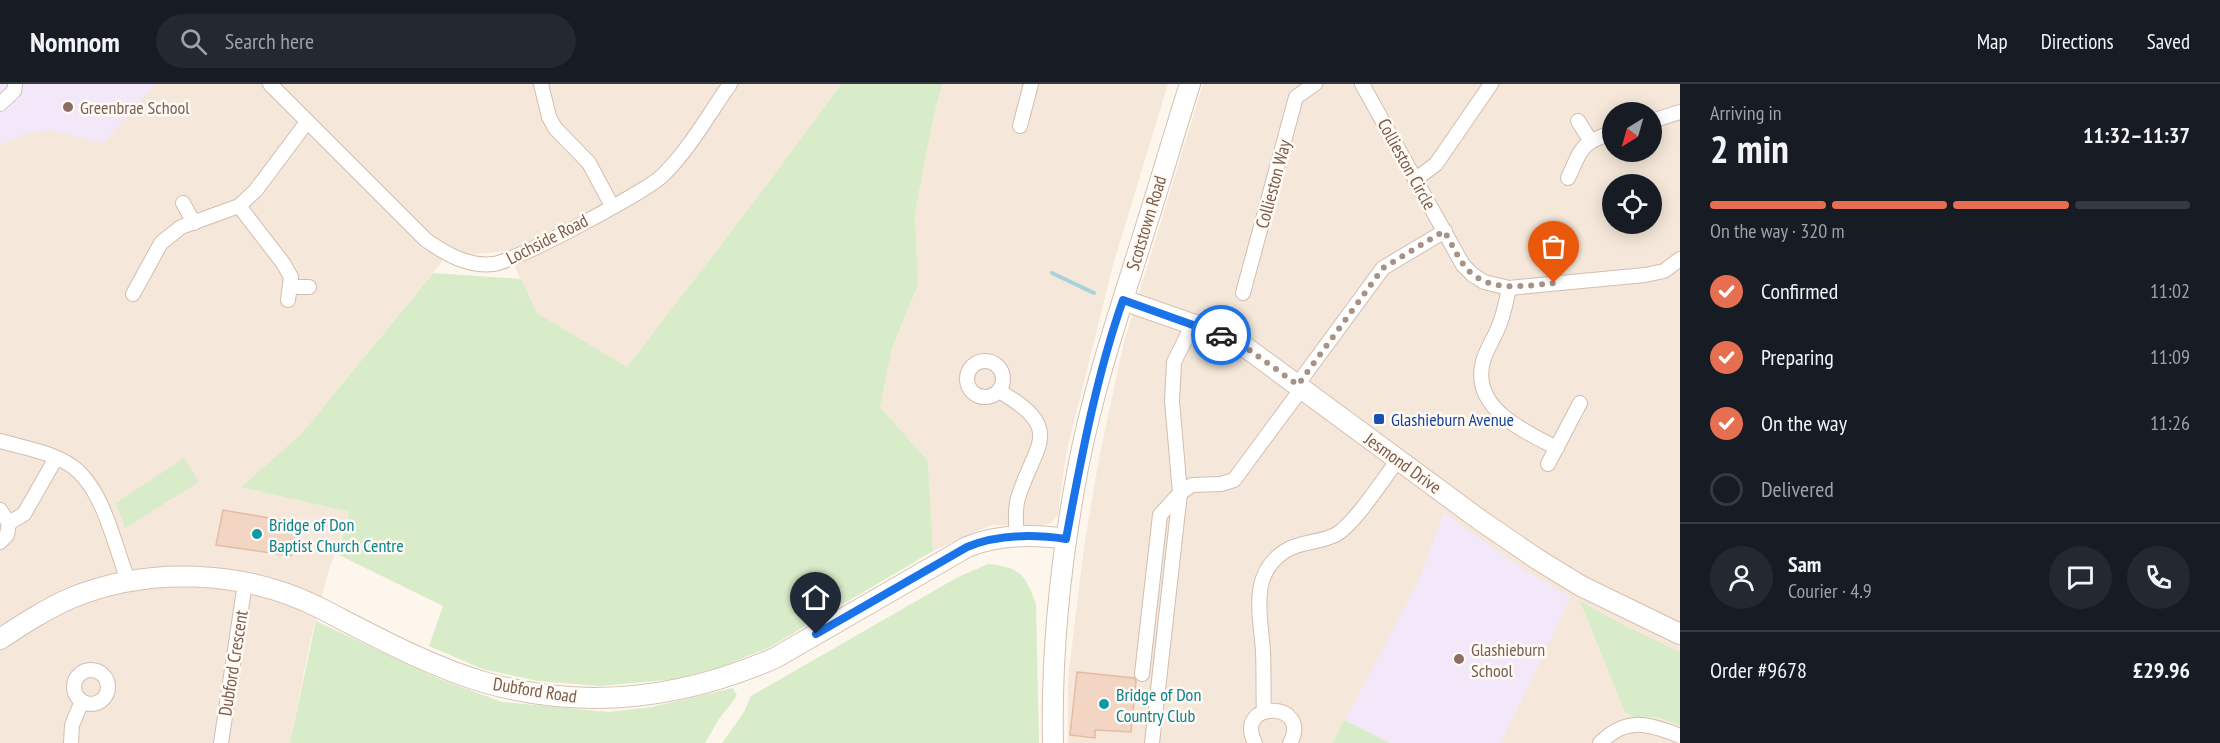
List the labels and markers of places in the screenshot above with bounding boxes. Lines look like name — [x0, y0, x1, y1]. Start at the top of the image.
place label: Greenbrae School — [80, 96, 190, 119]
marker: Greenbrae School — [61, 100, 75, 114]
pin — [1528, 221, 1579, 283]
place label: Glashieburn Avenue — [1391, 408, 1514, 431]
marker: Glashieburn Avenue — [1372, 412, 1386, 426]
place label: Bridge of Don Baptist Church Centre — [269, 513, 404, 557]
marker: Bridge of Don Baptist Church Centre — [250, 527, 264, 541]
pin — [790, 572, 841, 634]
place label: Glashieburn School — [1471, 638, 1545, 682]
marker: Glashieburn School — [1452, 652, 1466, 666]
place label: Bridge of Don Country Club — [1116, 683, 1201, 727]
marker: Bridge of Don Country Club — [1097, 697, 1111, 711]

